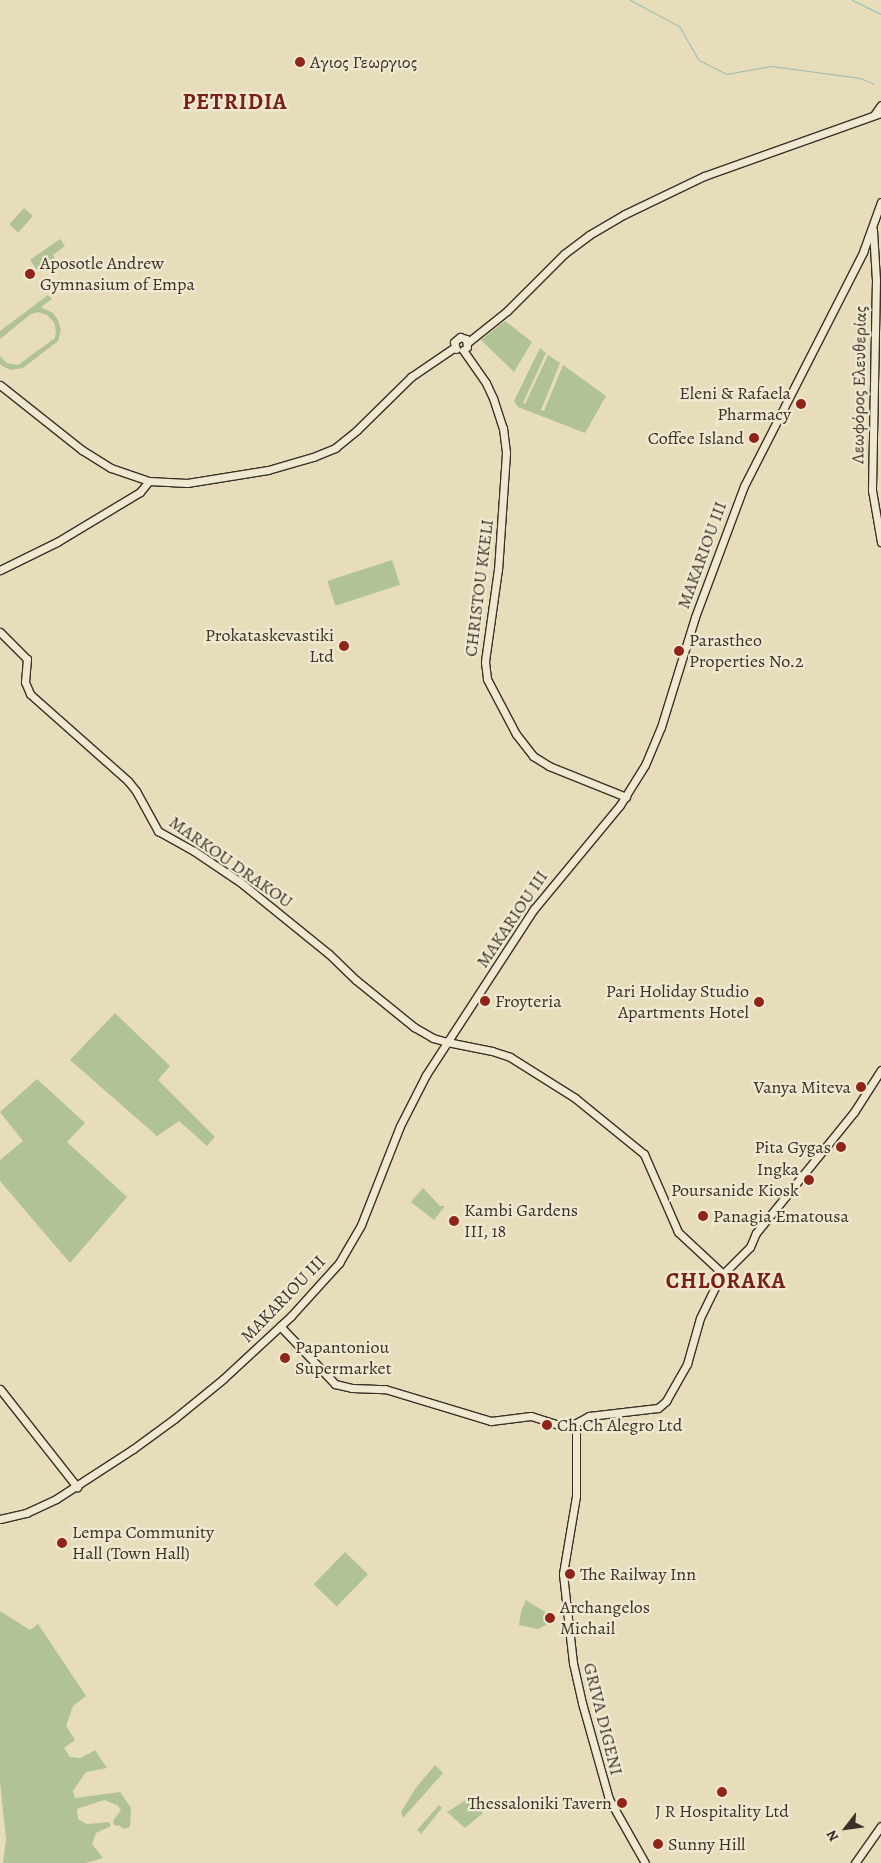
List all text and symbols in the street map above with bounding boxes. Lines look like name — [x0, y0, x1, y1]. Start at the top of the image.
place label: Αγιος Γεωργιος — [310, 51, 417, 73]
marker: Αγιος Γεωργιος — [294, 56, 306, 68]
district label: PETRIDIA — [181, 90, 289, 116]
place label: Aposotle Andrew Gymnasium of Empa — [40, 253, 195, 296]
marker: Aposotle Andrew Gymnasium of Empa — [24, 268, 36, 280]
street label: Λεωφόρος Ελευθερίας — [847, 306, 871, 464]
place label: Eleni & Rafaela Pharmacy — [679, 383, 791, 426]
marker: Eleni & Rafaela Pharmacy — [795, 398, 807, 410]
place label: Coffee Island — [648, 427, 744, 449]
marker: Coffee Island — [748, 432, 760, 444]
street label: MAKARIOU III — [673, 498, 731, 612]
street label: CHRISTOU KKELI — [460, 518, 498, 658]
place label: Prokataskevastiki Ltd — [205, 625, 334, 668]
place label: Parastheo Properties No.2 — [689, 630, 804, 672]
marker: Prokataskevastiki Ltd — [338, 640, 350, 652]
marker: Parastheo Properties No.2 — [673, 645, 685, 657]
street label: MARKOU DRAKOU — [165, 811, 297, 913]
street label: MAKARIOU III — [472, 866, 552, 972]
place label: Pari Holiday Studio Apartments Hotel — [606, 981, 749, 1024]
place label: Froyteria — [495, 990, 562, 1012]
marker: Froyteria — [479, 995, 491, 1007]
marker: Pari Holiday Studio Apartments Hotel — [753, 996, 765, 1008]
place label: Vanya Miteva — [754, 1076, 851, 1098]
marker: Vanya Miteva — [855, 1081, 867, 1093]
place label: Pita Gygas — [755, 1136, 831, 1158]
marker: Pita Gygas — [835, 1141, 847, 1153]
place label: Ingka Poursanide Kiosk — [671, 1159, 799, 1202]
marker: Ingka Poursanide Kiosk — [803, 1174, 815, 1186]
place label: Kambi Gardens III, 18 — [464, 1200, 578, 1242]
place label: Panagia Ematousa — [713, 1205, 849, 1227]
marker: Panagia Ematousa — [697, 1210, 709, 1222]
marker: Kambi Gardens III, 18 — [448, 1215, 460, 1227]
street label: MAKARIOU III — [236, 1251, 330, 1347]
district label: CHLORAKA — [665, 1269, 787, 1295]
place label: Papantoniou Supermarket — [295, 1337, 392, 1380]
marker: Papantoniou Supermarket — [279, 1352, 291, 1364]
place label: Ch.Ch Alegro Ltd — [557, 1414, 682, 1436]
marker: Ch.Ch Alegro Ltd — [541, 1419, 553, 1431]
place label: Lempa Community Hall (Town Hall) — [72, 1522, 214, 1565]
marker: Lempa Community Hall (Town Hall) — [56, 1537, 68, 1549]
place label: The Railway Inn — [580, 1563, 696, 1585]
marker: The Railway Inn — [564, 1568, 576, 1580]
place label: Archangelos Michail — [560, 1597, 650, 1640]
marker: Archangelos Michail — [544, 1612, 556, 1624]
street label: GRIVA DIGENI — [579, 1661, 627, 1777]
marker: J R Hospitality Ltd — [716, 1786, 728, 1798]
place label: Thessaloniki Tavern — [468, 1792, 612, 1814]
marker: Thessaloniki Tavern — [616, 1797, 628, 1809]
place label: J R Hospitality Ltd — [655, 1800, 789, 1822]
north arrow — [821, 1803, 871, 1853]
text: N — [822, 1827, 843, 1845]
place label: Sunny Hill — [668, 1833, 746, 1855]
marker: Sunny Hill — [652, 1838, 664, 1850]

